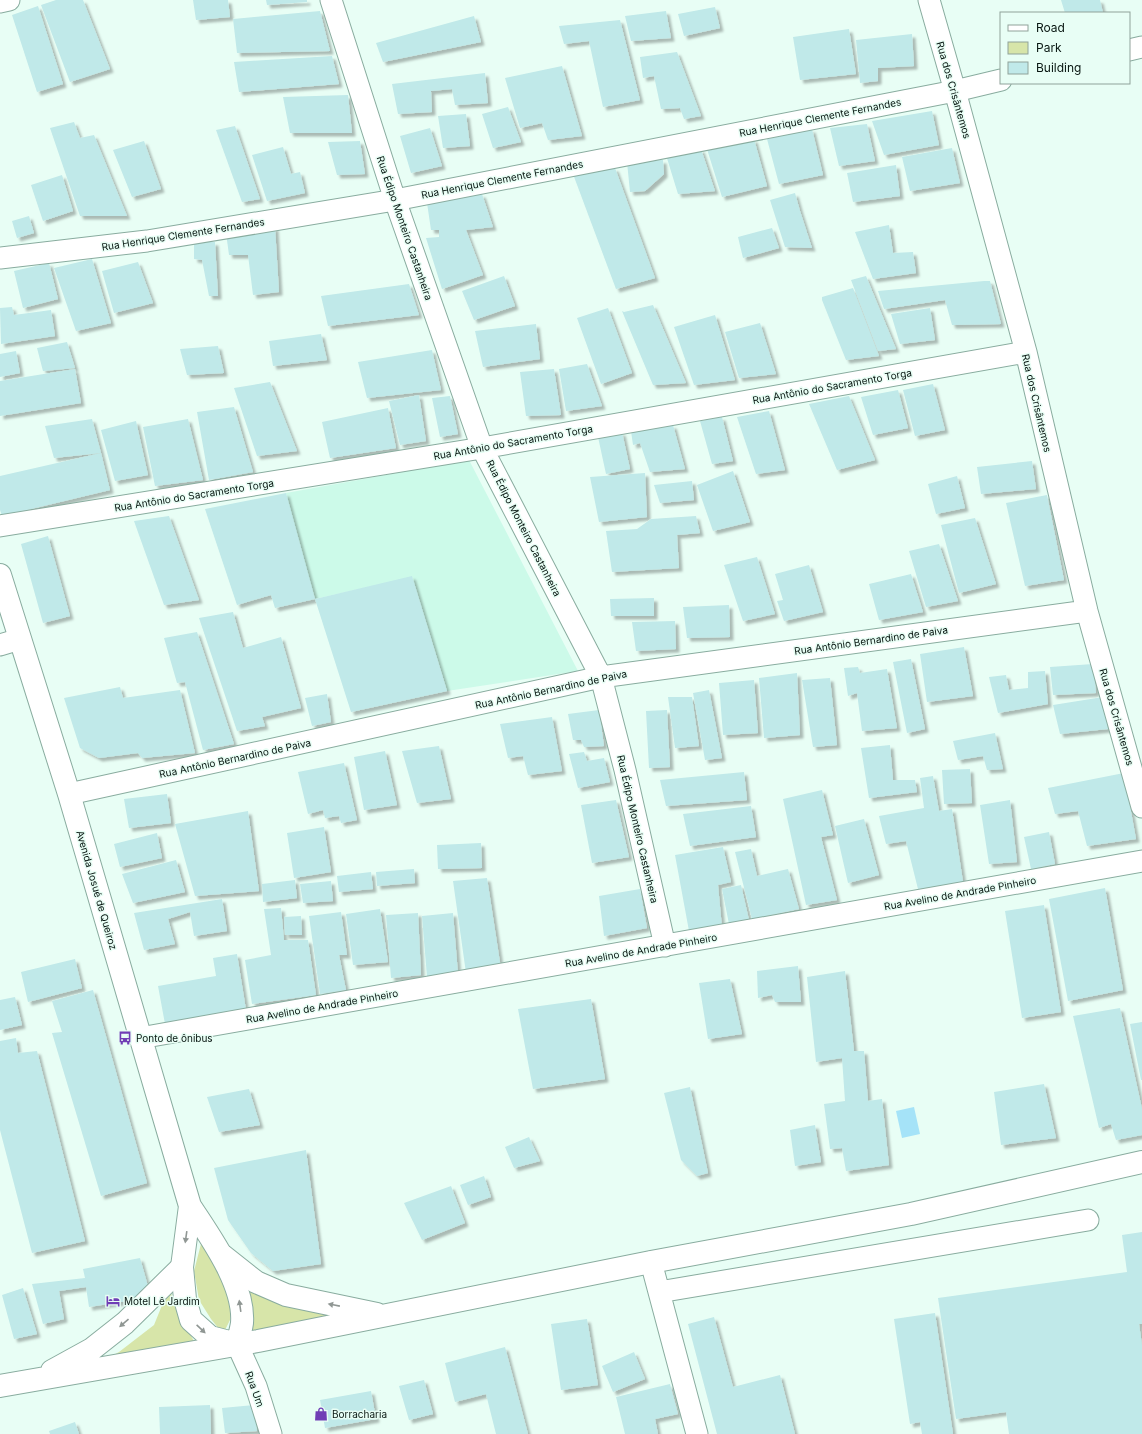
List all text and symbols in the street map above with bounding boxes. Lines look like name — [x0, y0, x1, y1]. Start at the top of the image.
legend — [1000, 12, 1130, 84]
text: Road — [1036, 20, 1065, 35]
street label: Rua dos Crisântemos — [934, 40, 974, 140]
text: Park — [1036, 40, 1062, 55]
text: Building — [1036, 60, 1081, 75]
street label: Rua Henrique Clemente Fernandes — [738, 95, 902, 139]
street label: Rua Édipo Monteiro Castanheira — [375, 154, 436, 302]
street label: Rua Henrique Clemente Fernandes — [420, 157, 584, 201]
street label: Rua Henrique Clemente Fernandes — [101, 215, 265, 253]
street label: Rua dos Crisântemos — [1020, 353, 1054, 453]
street label: Rua Antônio do Sacramento Torga — [751, 366, 913, 406]
street label: Rua Antônio do Sacramento Torga — [432, 422, 594, 462]
street label: Rua Édipo Monteiro Castanheira — [484, 457, 565, 598]
street label: Rua Antônio do Sacramento Torga — [113, 476, 275, 514]
street label: Rua Antônio Bernardino de Paiva — [793, 623, 949, 657]
street label: Rua Antônio Bernardino de Paiva — [474, 667, 628, 711]
street label: Rua dos Crisântemos — [1097, 667, 1137, 767]
street label: Rua Antônio Bernardino de Paiva — [158, 736, 312, 780]
street label: Rua Édipo Monteiro Castanheira — [615, 754, 662, 904]
street label: Avenida Josué de Queiroz — [74, 829, 120, 951]
street label: Rua Avelino de Andrade Pinheiro — [883, 874, 1037, 912]
street label: Rua Avelino de Andrade Pinheiro — [564, 931, 718, 969]
street label: Rua Avelino de Andrade Pinheiro — [245, 987, 399, 1025]
bus stop icon: Ponto de ônibus — [117, 1030, 133, 1046]
place label: Ponto de ônibus — [136, 1032, 213, 1044]
one-way arrow — [183, 1231, 189, 1243]
hotel icon: Motel Lê Jardim — [105, 1293, 121, 1309]
place label: Motel Lê Jardim — [124, 1295, 200, 1307]
one-way arrow — [237, 1299, 243, 1312]
one-way arrow — [328, 1301, 341, 1307]
one-way arrow — [118, 1319, 129, 1328]
one-way arrow — [196, 1324, 206, 1333]
street label: Rua Um — [243, 1370, 267, 1408]
shop icon: Borracharia — [313, 1406, 329, 1422]
place label: Borracharia — [332, 1408, 387, 1420]

